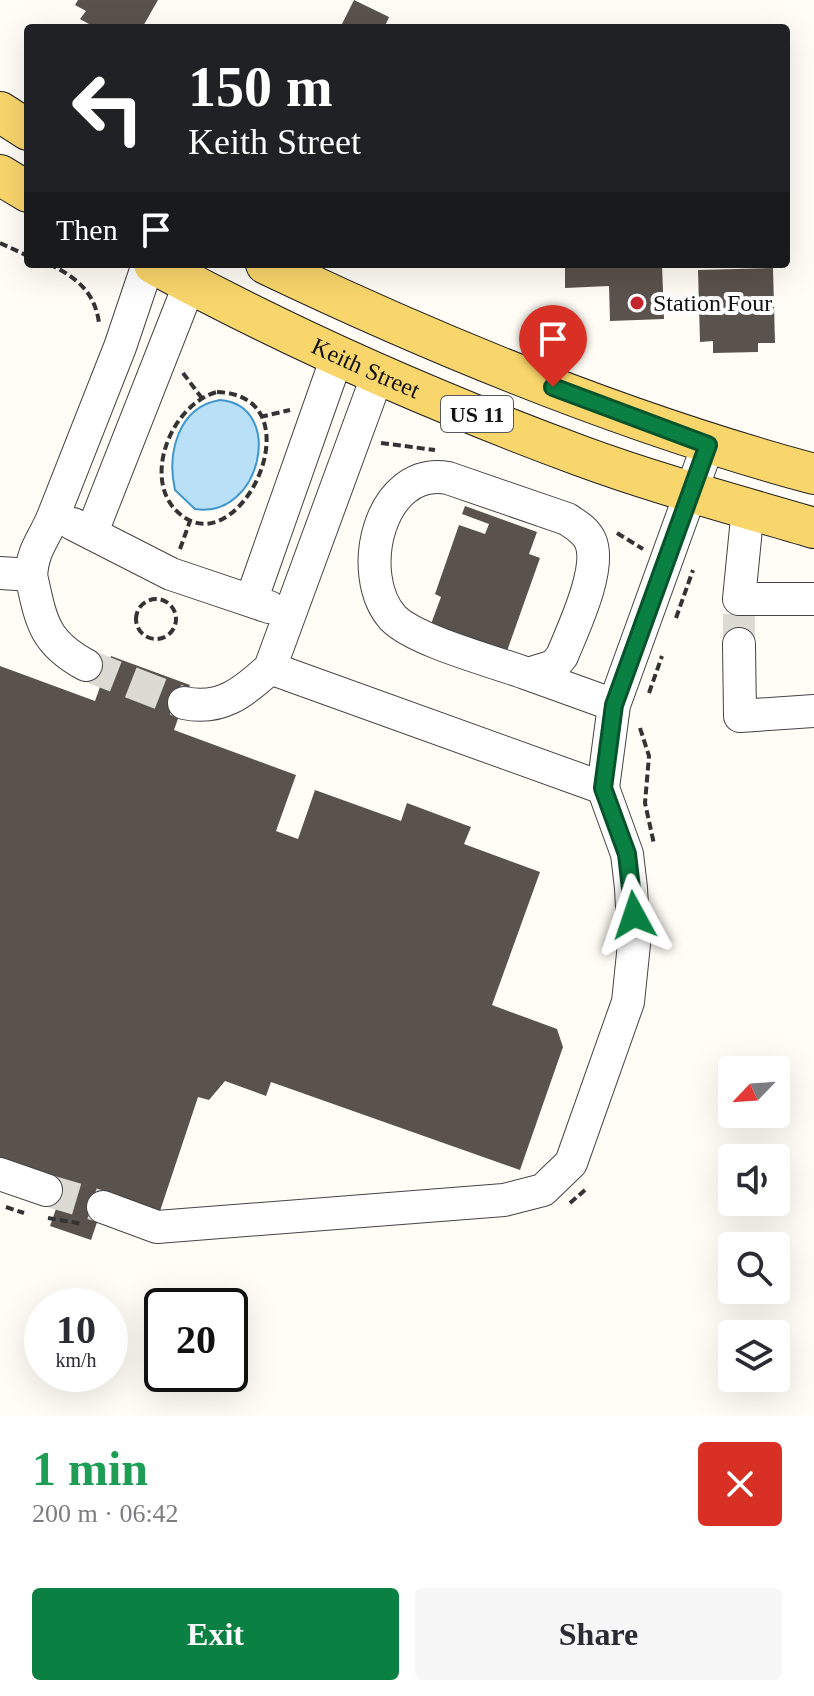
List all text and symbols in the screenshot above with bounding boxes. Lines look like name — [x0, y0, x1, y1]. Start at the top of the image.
icon: left — [56, 56, 160, 160]
text: 150 m — [188, 56, 333, 118]
text: Keith Street — [188, 122, 361, 162]
icon: arrive — [134, 208, 178, 252]
text: Then — [56, 213, 118, 246]
place label: Station Four — [653, 290, 772, 316]
marker: Station Four — [628, 294, 646, 312]
pin — [519, 305, 587, 387]
icon: arrive — [531, 317, 575, 361]
street label: Keith Street — [308, 333, 424, 404]
road number: US 11 — [441, 396, 513, 432]
position arrow — [592, 873, 676, 957]
north arrow — [718, 1056, 790, 1128]
map controls — [718, 1056, 790, 1392]
button: sound — [718, 1144, 790, 1216]
button: search — [718, 1232, 790, 1304]
speed limit sign: 20 — [144, 1288, 248, 1392]
text: 10 — [56, 1307, 96, 1352]
button: layers — [718, 1320, 790, 1392]
text: km/h — [55, 1349, 97, 1371]
text: 1 min — [32, 1442, 148, 1495]
button: close — [698, 1442, 782, 1526]
text: 200 m · 06:42 — [32, 1499, 179, 1528]
button: Exit — [32, 1588, 399, 1680]
button: Share — [415, 1588, 782, 1680]

